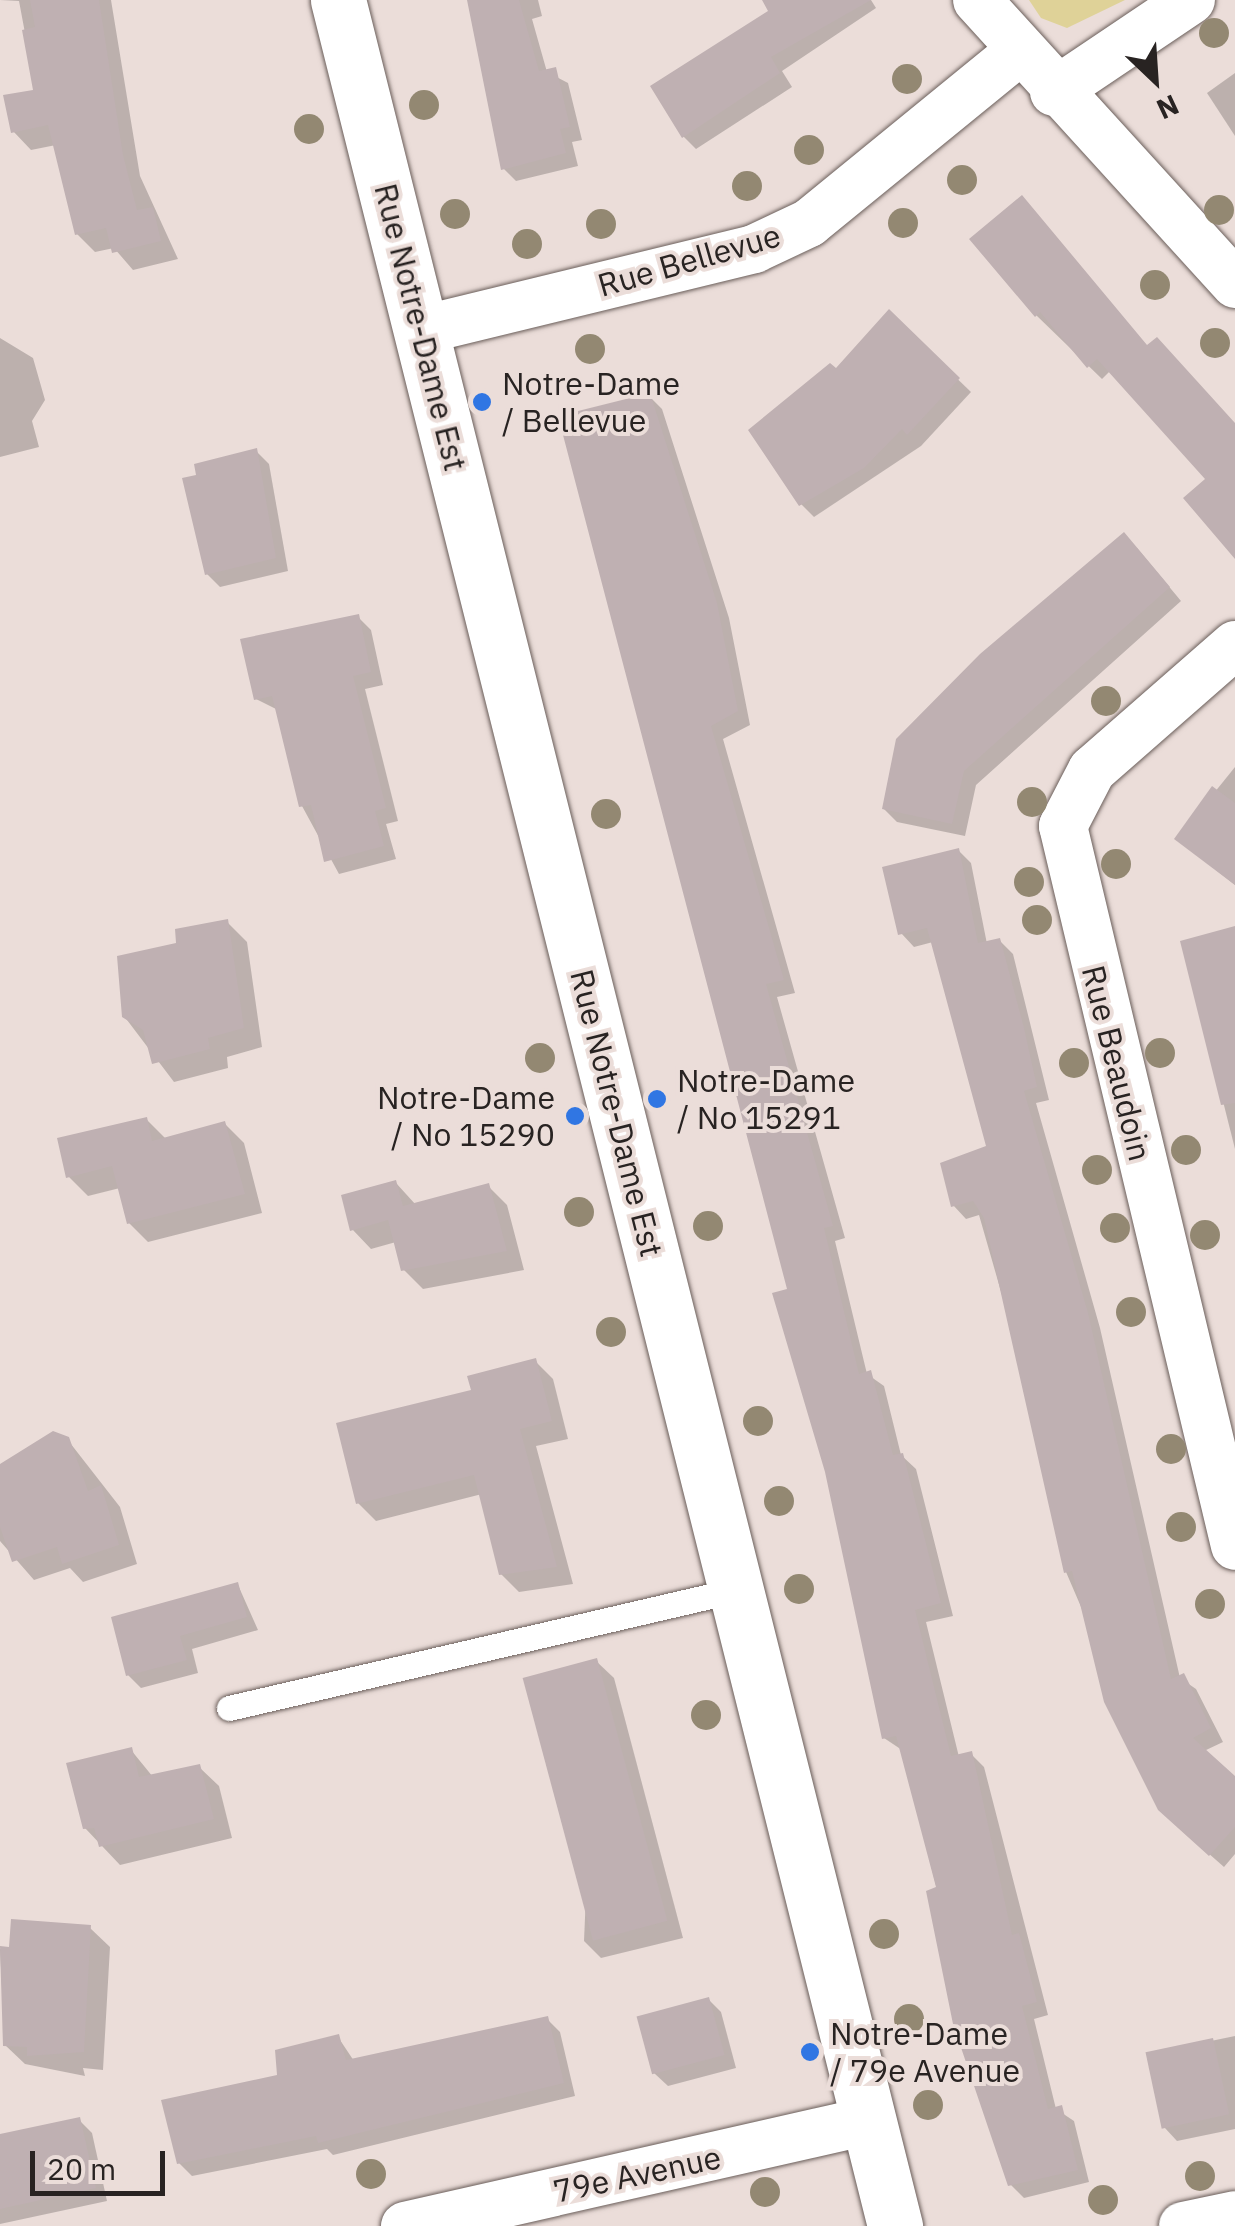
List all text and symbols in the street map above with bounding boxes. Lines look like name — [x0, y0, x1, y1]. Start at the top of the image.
north arrow — [1105, 30, 1205, 130]
text: N — [1151, 87, 1185, 129]
street label: Rue Notre-Dame Est — [367, 179, 475, 475]
street label: Rue Bellevue — [593, 216, 785, 304]
place label: Notre-Dame / Bellevue — [502, 365, 680, 440]
marker: Notre-Dame / Bellevue — [471, 391, 493, 413]
street label: Rue Beaudoin — [1074, 961, 1160, 1165]
street label: Rue Notre-Dame Est — [563, 965, 671, 1261]
place label: Notre-Dame / No 15291 — [677, 1062, 855, 1137]
place label: Notre-Dame / No 15290 — [377, 1079, 555, 1154]
marker: Notre-Dame / No 15291 — [646, 1088, 668, 1110]
marker: Notre-Dame / No 15290 — [564, 1105, 586, 1127]
place label: Notre-Dame / 79e Avenue — [830, 2015, 1020, 2090]
marker: Notre-Dame / 79e Avenue — [799, 2041, 821, 2063]
scale bar — [35, 2131, 170, 2193]
street label: 79e Avenue — [550, 2138, 724, 2210]
text: 20 m — [47, 2149, 116, 2188]

